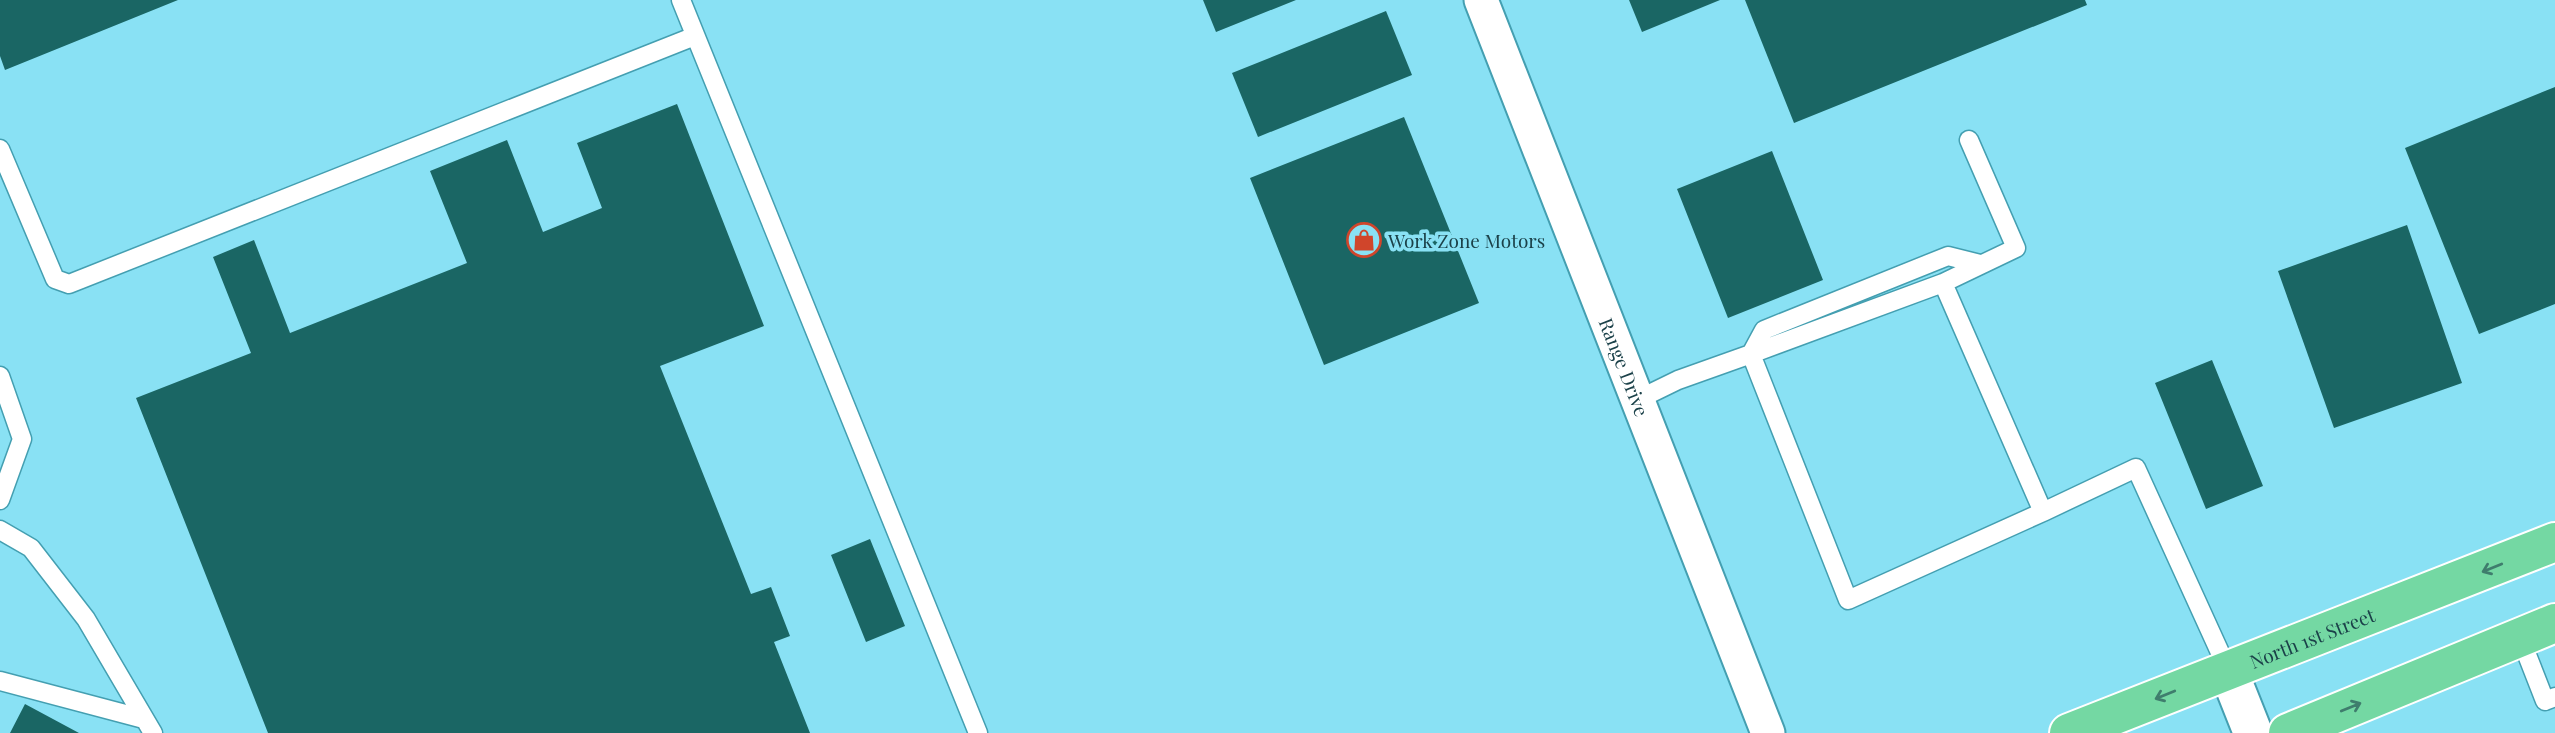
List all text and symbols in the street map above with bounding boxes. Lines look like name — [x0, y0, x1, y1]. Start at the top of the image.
shop icon: Work Zone Motors — [1345, 221, 1383, 259]
place label: Work Zone Motors — [1387, 227, 1545, 253]
street label: Range Drive — [1594, 314, 1656, 420]
one-way arrow — [2481, 562, 2503, 575]
street label: North 1st Street — [2246, 601, 2379, 674]
one-way arrow — [2154, 689, 2176, 702]
one-way arrow — [2339, 700, 2361, 713]

